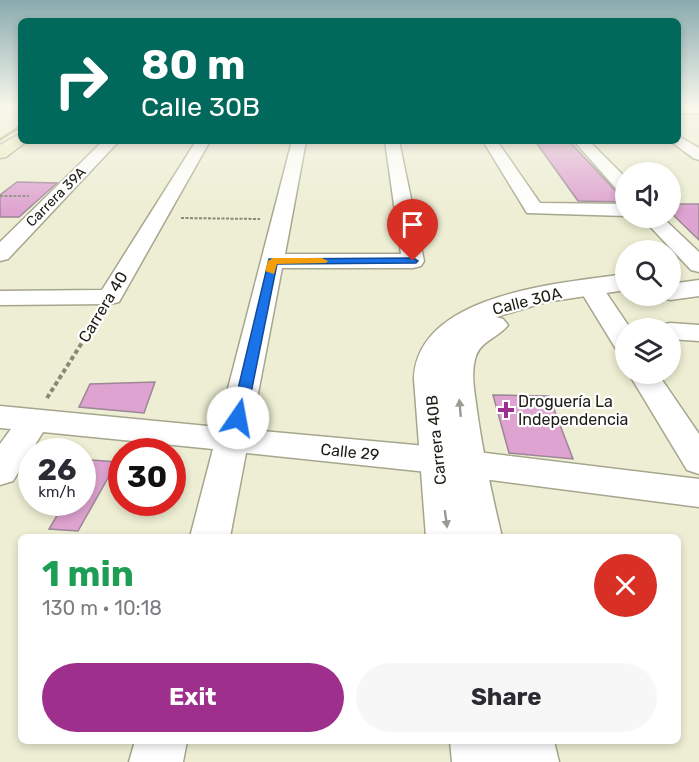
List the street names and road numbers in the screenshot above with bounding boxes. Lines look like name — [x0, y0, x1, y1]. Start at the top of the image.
street label: Carrera 39A — [23, 163, 90, 230]
street label: Carrera 40 — [74, 268, 132, 346]
street label: Calle 30A — [490, 283, 564, 319]
street label: Carrera 40B — [422, 394, 450, 486]
street label: Calle 29 — [320, 439, 380, 465]

